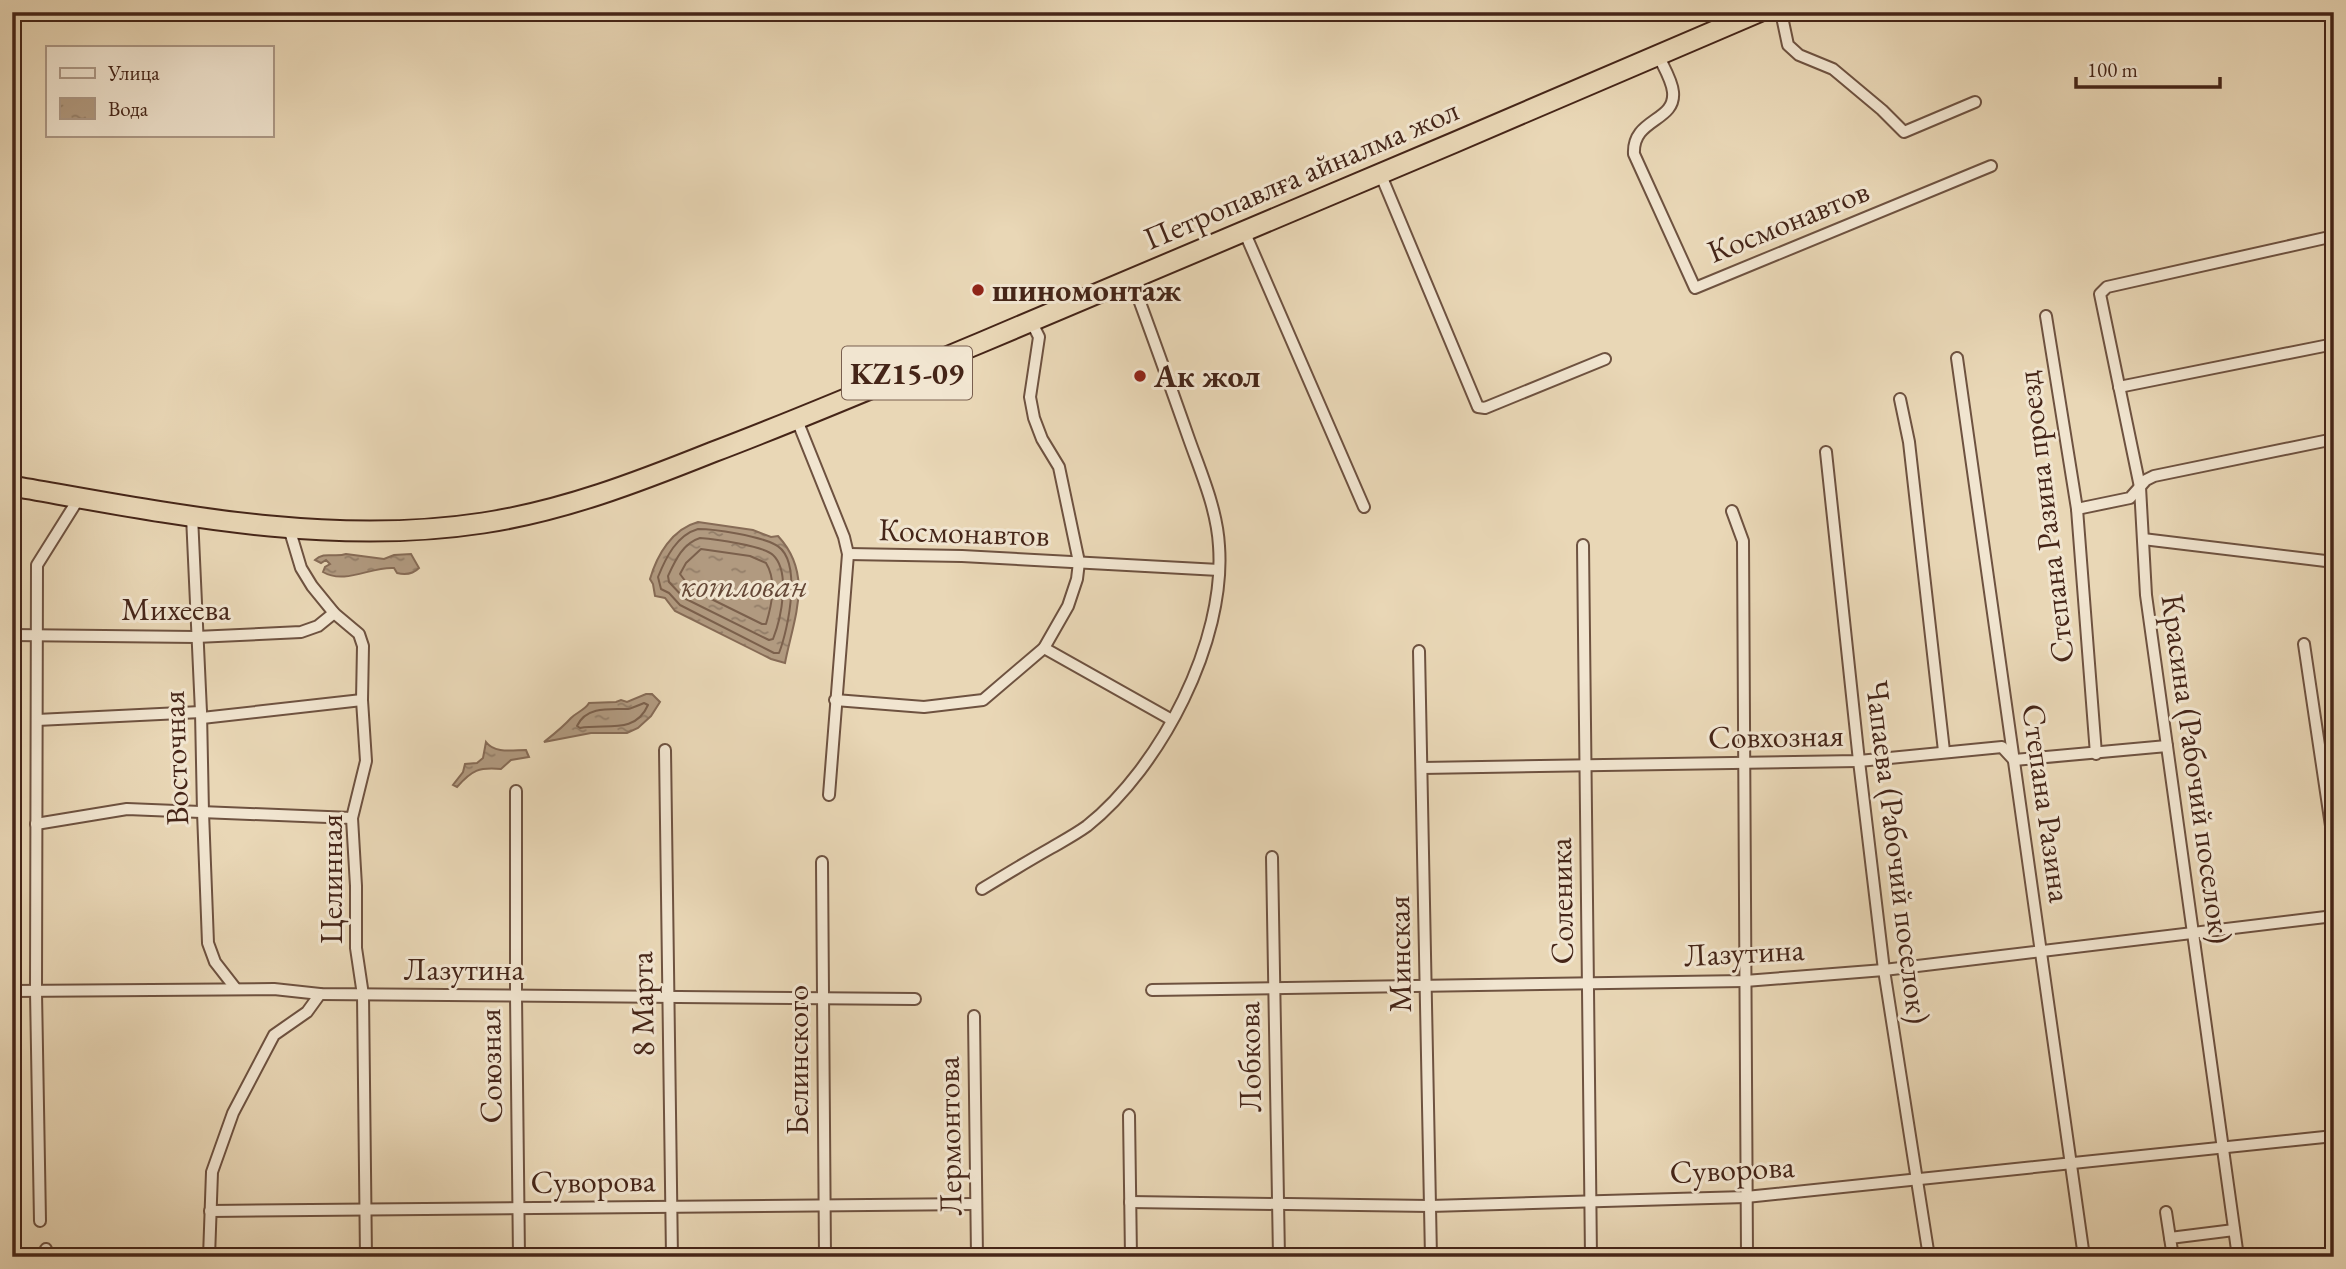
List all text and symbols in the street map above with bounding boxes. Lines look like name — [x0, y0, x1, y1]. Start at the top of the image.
legend — [46, 46, 273, 136]
scale bar — [2076, 46, 2220, 90]
text: 100 m — [2087, 56, 2138, 83]
text: Улица — [107, 59, 160, 86]
street label: Петропавлға айналма жол — [1137, 89, 1465, 259]
text: Вода — [108, 95, 149, 122]
street label: Космонавтов — [1701, 170, 1875, 272]
place label: шиномонтаж — [992, 269, 1182, 311]
marker: шиномонтаж — [970, 282, 986, 298]
road number: KZ15-09 — [842, 346, 972, 400]
place label: Ак жол — [1153, 355, 1261, 397]
marker: Ак жол — [1132, 368, 1148, 384]
street label: Степана Разина проезд — [2006, 368, 2084, 665]
street label: Космонавтов — [878, 508, 1050, 556]
water label: котлован — [680, 564, 808, 607]
street label: Михеева — [121, 588, 231, 630]
street label: Красина (Рабочий поселок) — [2152, 592, 2242, 946]
street label: Чапаева (Рабочий поселок) — [1856, 678, 1940, 1026]
street label: Восточная — [152, 690, 198, 826]
street label: Степана Разина — [2012, 701, 2082, 905]
street label: Совхозная — [1708, 714, 1844, 758]
street label: Целинная — [310, 814, 352, 944]
street label: Соленика — [1539, 837, 1583, 965]
street label: Минская — [1377, 895, 1421, 1013]
street label: Лазутина — [1683, 928, 1805, 976]
street label: Лазутина — [404, 948, 524, 990]
street label: 8 Марта — [620, 951, 664, 1057]
street label: Белинского — [776, 985, 818, 1135]
street label: Лобкова — [1227, 1001, 1271, 1113]
street label: Союзная — [468, 1008, 512, 1124]
street label: Лермонтова — [927, 1056, 971, 1216]
street label: Суворова — [1669, 1145, 1796, 1193]
street label: Суворова — [530, 1159, 656, 1203]

